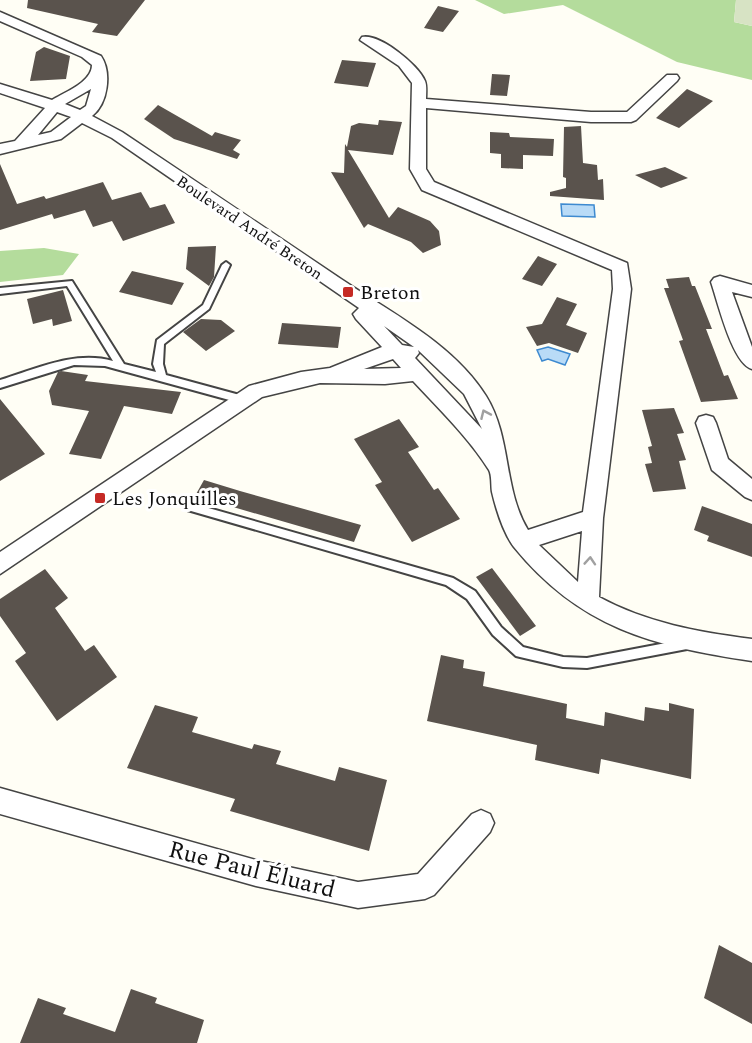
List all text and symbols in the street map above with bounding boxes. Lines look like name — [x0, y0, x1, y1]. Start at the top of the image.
street label: Boulevard André Breton — [171, 170, 328, 286]
place label: Breton — [360, 278, 420, 308]
marker: Breton — [341, 285, 355, 299]
one-way arrow — [481, 410, 493, 421]
place label: Les Jonquilles — [112, 484, 237, 514]
marker: Les Jonquilles — [93, 491, 107, 505]
one-way arrow — [584, 556, 597, 565]
street label: Rue Paul Éluard — [164, 832, 339, 908]

